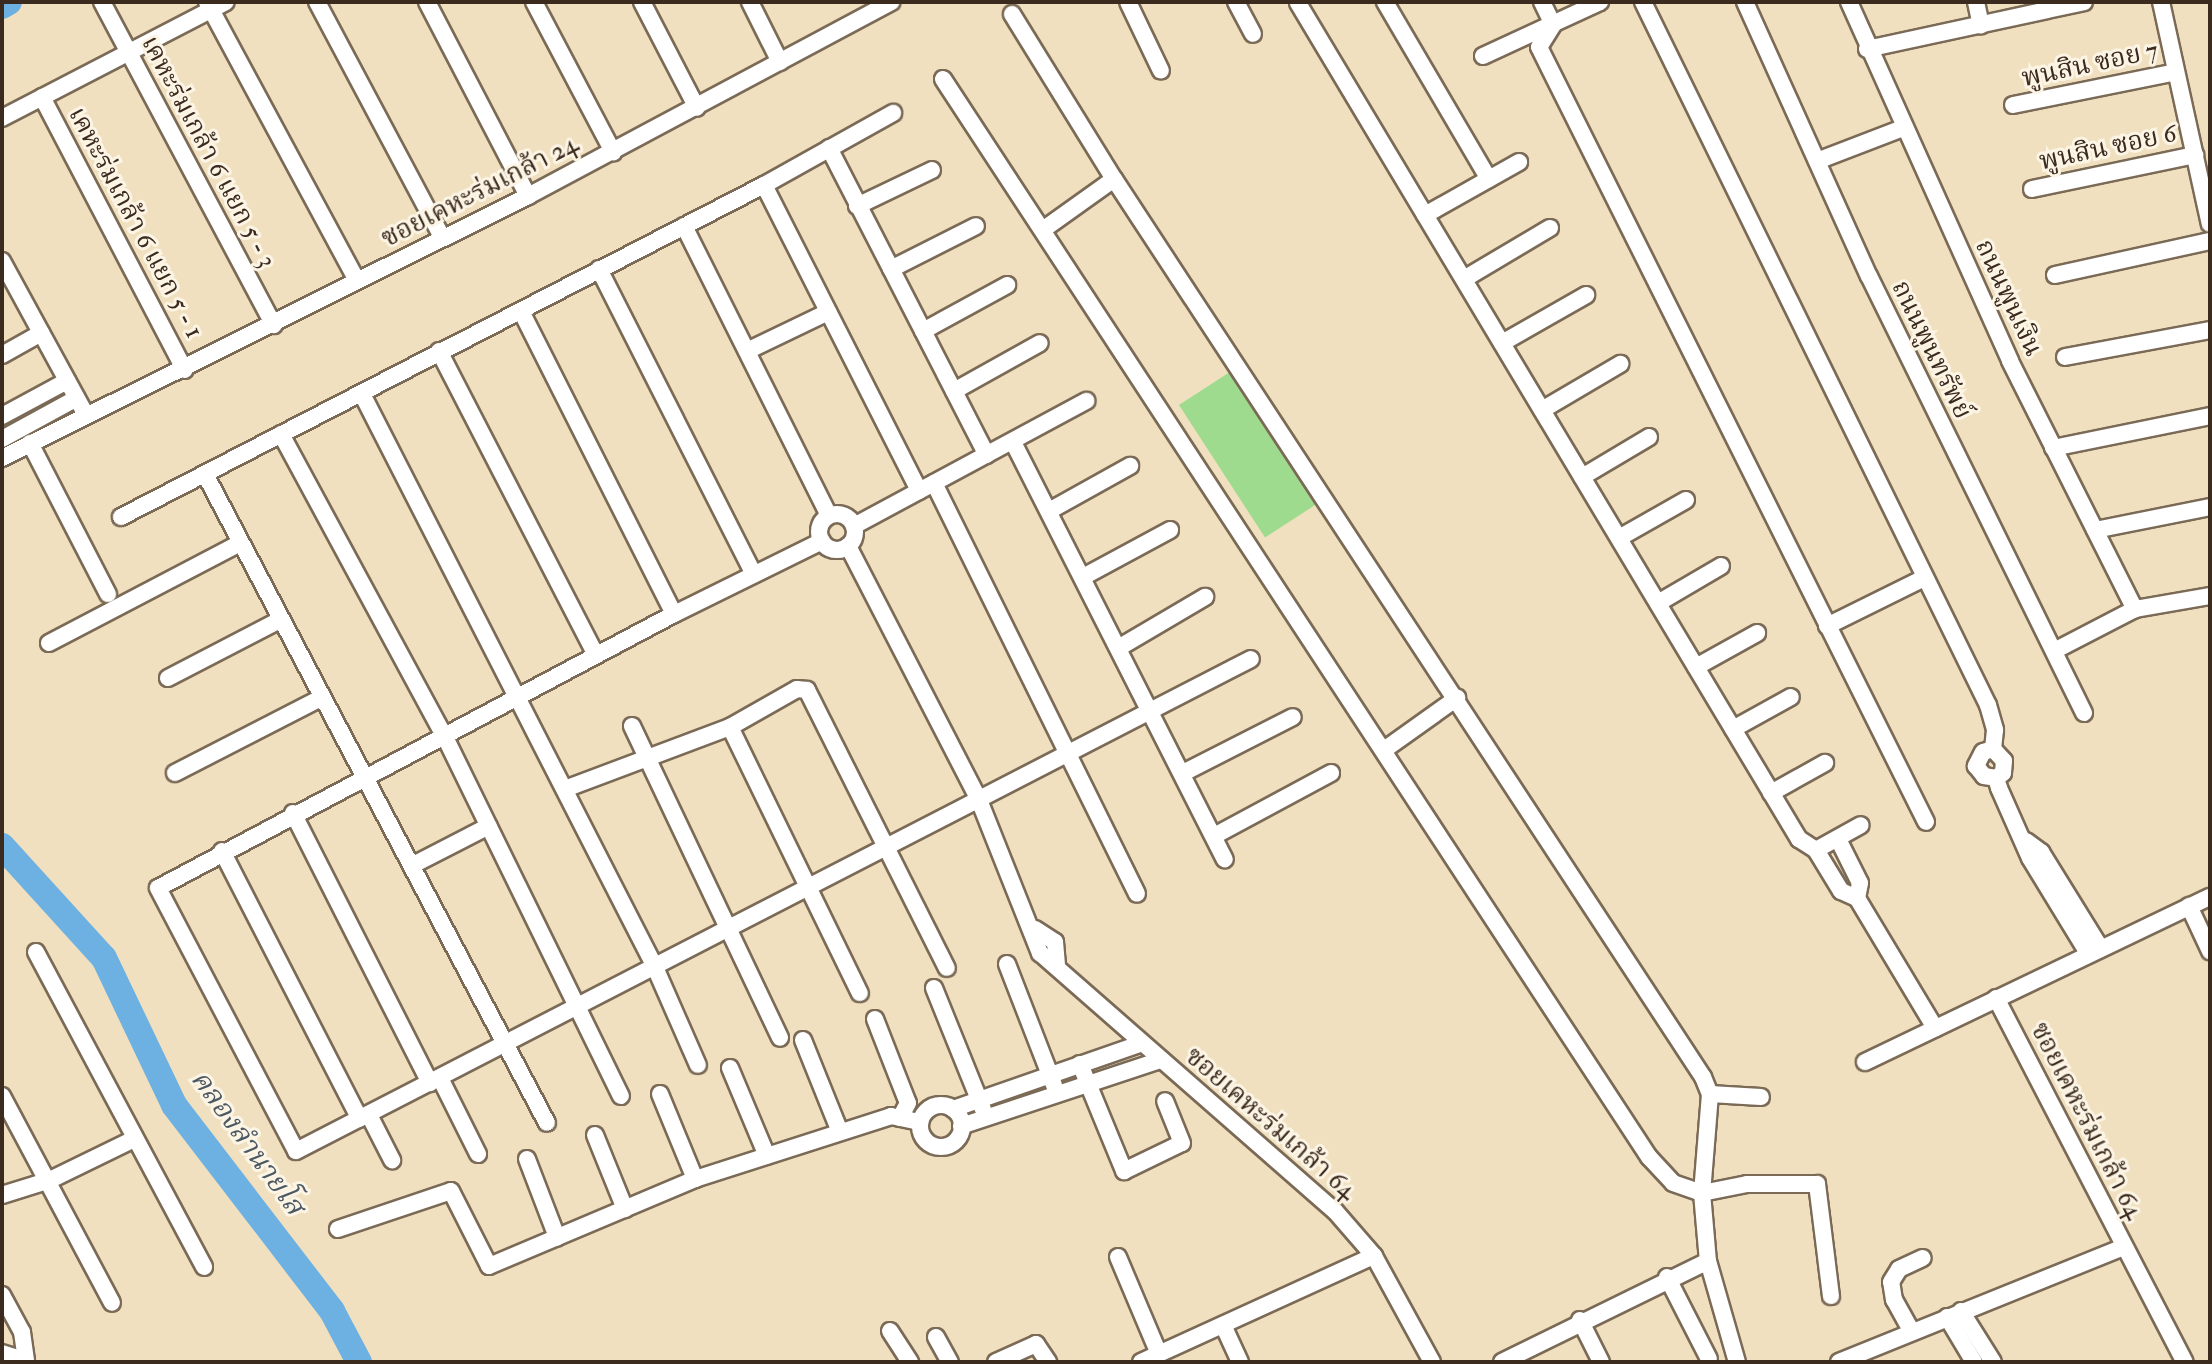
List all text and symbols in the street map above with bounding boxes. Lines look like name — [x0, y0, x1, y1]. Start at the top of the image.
street label: เคหะร่มเกล้า 6 แยก 5 - 3 — [134, 31, 282, 273]
street label: พูนสิน ซอย 7 — [2019, 35, 2161, 95]
street label: เคหะร่มเกล้า 6 แยก 5 - 1 — [61, 102, 209, 344]
street label: พูนสิน ซอย 6 — [2037, 118, 2179, 178]
street label: ซอยเคหะร่มเกล้า 24 — [377, 129, 583, 255]
street label: ถนนพูนเงิน — [1967, 235, 2049, 361]
street label: ถนนพูนทรัพย์ — [1884, 276, 1978, 424]
street label: ซอยเคหะร่มเกล้า 64 — [2023, 1018, 2149, 1224]
street label: ซอยเคหะร่มเกล้า 64 — [1178, 1041, 1362, 1207]
water label: คลองลำนายโส — [183, 1064, 311, 1222]

